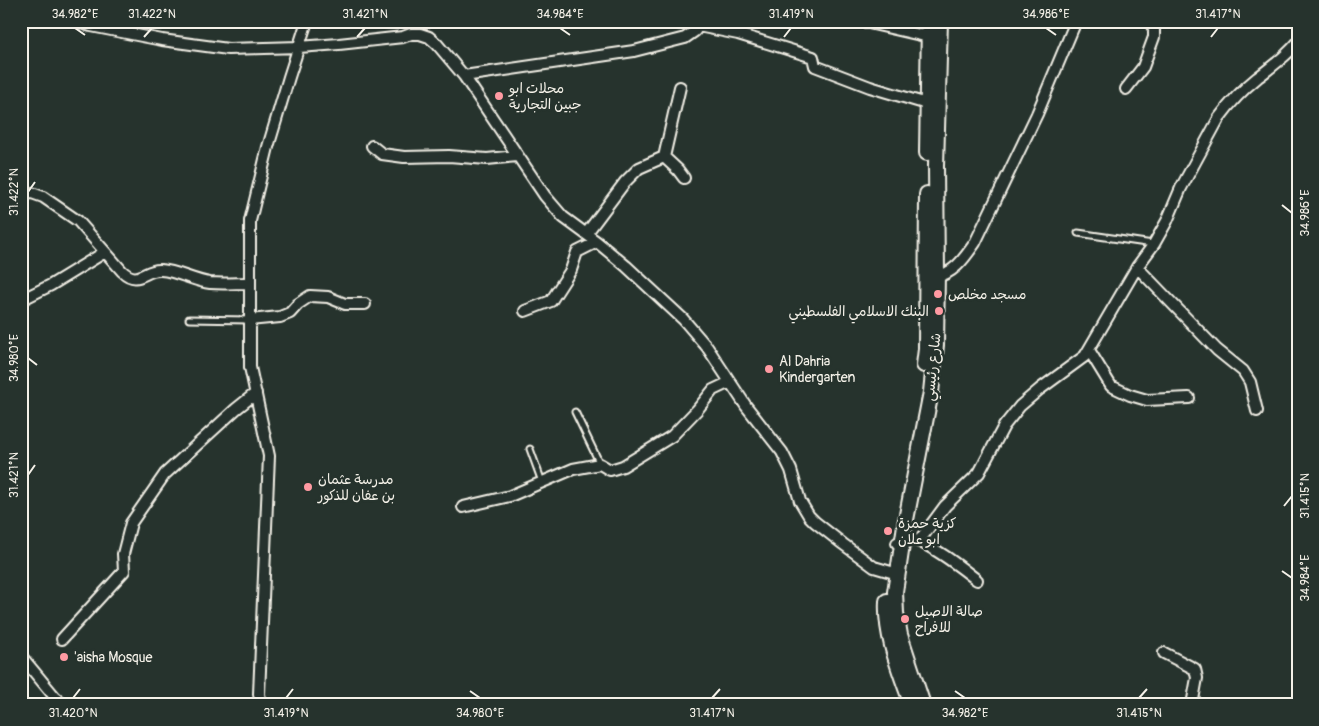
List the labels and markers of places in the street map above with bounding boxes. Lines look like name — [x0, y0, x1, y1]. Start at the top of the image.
place label: محلات ابو جبين التجارية — [508, 80, 582, 113]
marker: محلات ابو جبين التجارية — [493, 90, 505, 102]
place label: مسجد مخلص — [948, 286, 1026, 303]
marker: مسجد مخلص — [932, 288, 944, 300]
place label: البنك الاسلامي الفلسطيني — [788, 303, 929, 324]
marker: البنك الاسلامي الفلسطيني — [933, 305, 945, 317]
place label: Al Dahria Kindergarten — [779, 353, 855, 386]
marker: Al Dahria Kindergarten — [763, 363, 775, 375]
place label: مدرسة عثمان بن عفان للذكور — [317, 471, 395, 505]
marker: مدرسة عثمان بن عفان للذكور — [302, 481, 314, 493]
place label: كزية حمزة ابو علان — [898, 515, 956, 548]
marker: كزية حمزة ابو علان — [882, 525, 894, 537]
place label: صالة الاصيل للافراح — [915, 603, 983, 637]
marker: صالة الاصيل للافراح — [899, 613, 911, 625]
place label: 'aisha Mosque — [74, 649, 153, 666]
marker: 'aisha Mosque — [58, 651, 70, 663]

